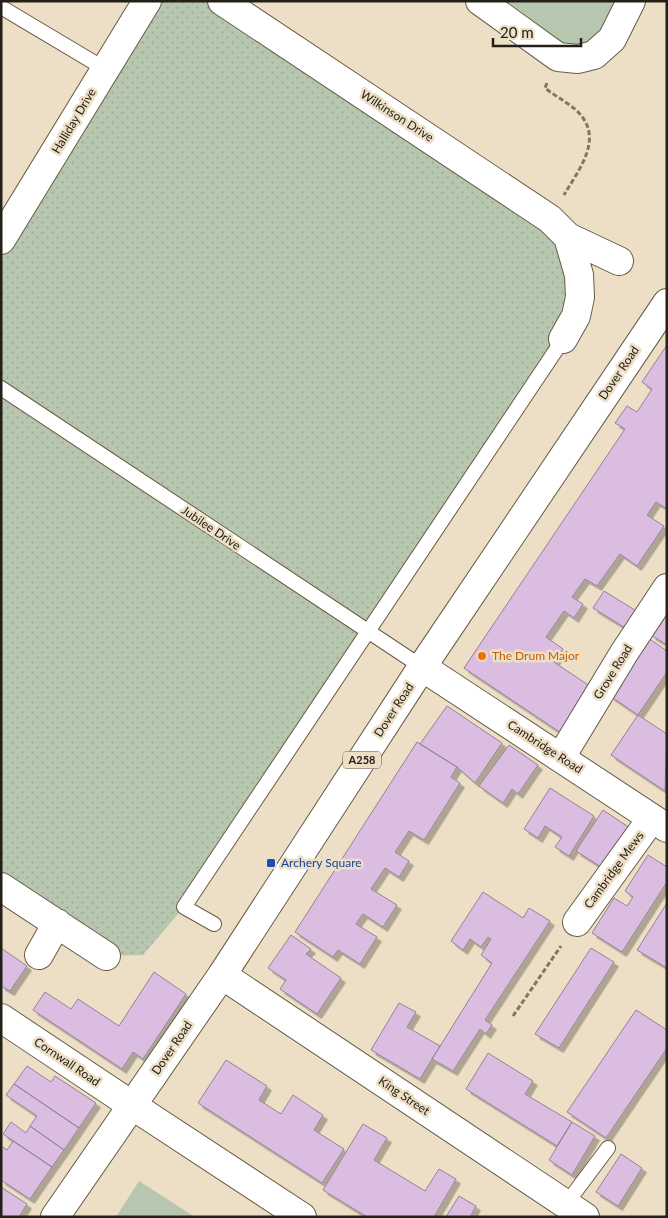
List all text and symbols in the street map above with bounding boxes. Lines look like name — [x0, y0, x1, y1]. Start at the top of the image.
scale bar — [493, 15, 580, 47]
text: 20 m — [500, 23, 534, 41]
street label: Halliday Drive — [48, 85, 99, 156]
street label: Wilkinson Drive — [358, 86, 437, 145]
street label: Dover Road — [595, 343, 642, 403]
street label: Jubilee Drive — [179, 502, 244, 553]
street label: Grove Road — [590, 642, 635, 702]
place label: The Drum Major — [492, 648, 580, 663]
marker: The Drum Major — [476, 650, 488, 662]
street label: Dover Road — [370, 680, 417, 740]
street label: Cambridge Road — [505, 717, 586, 776]
road number: A258 — [343, 752, 381, 768]
street label: Cambridge Mews — [581, 828, 647, 911]
place label: Archery Square — [281, 855, 362, 870]
marker: Archery Square — [265, 857, 277, 869]
street label: Dover Road — [148, 1018, 195, 1078]
street label: Cornwall Road — [31, 1034, 103, 1089]
street label: King Street — [376, 1073, 433, 1119]

